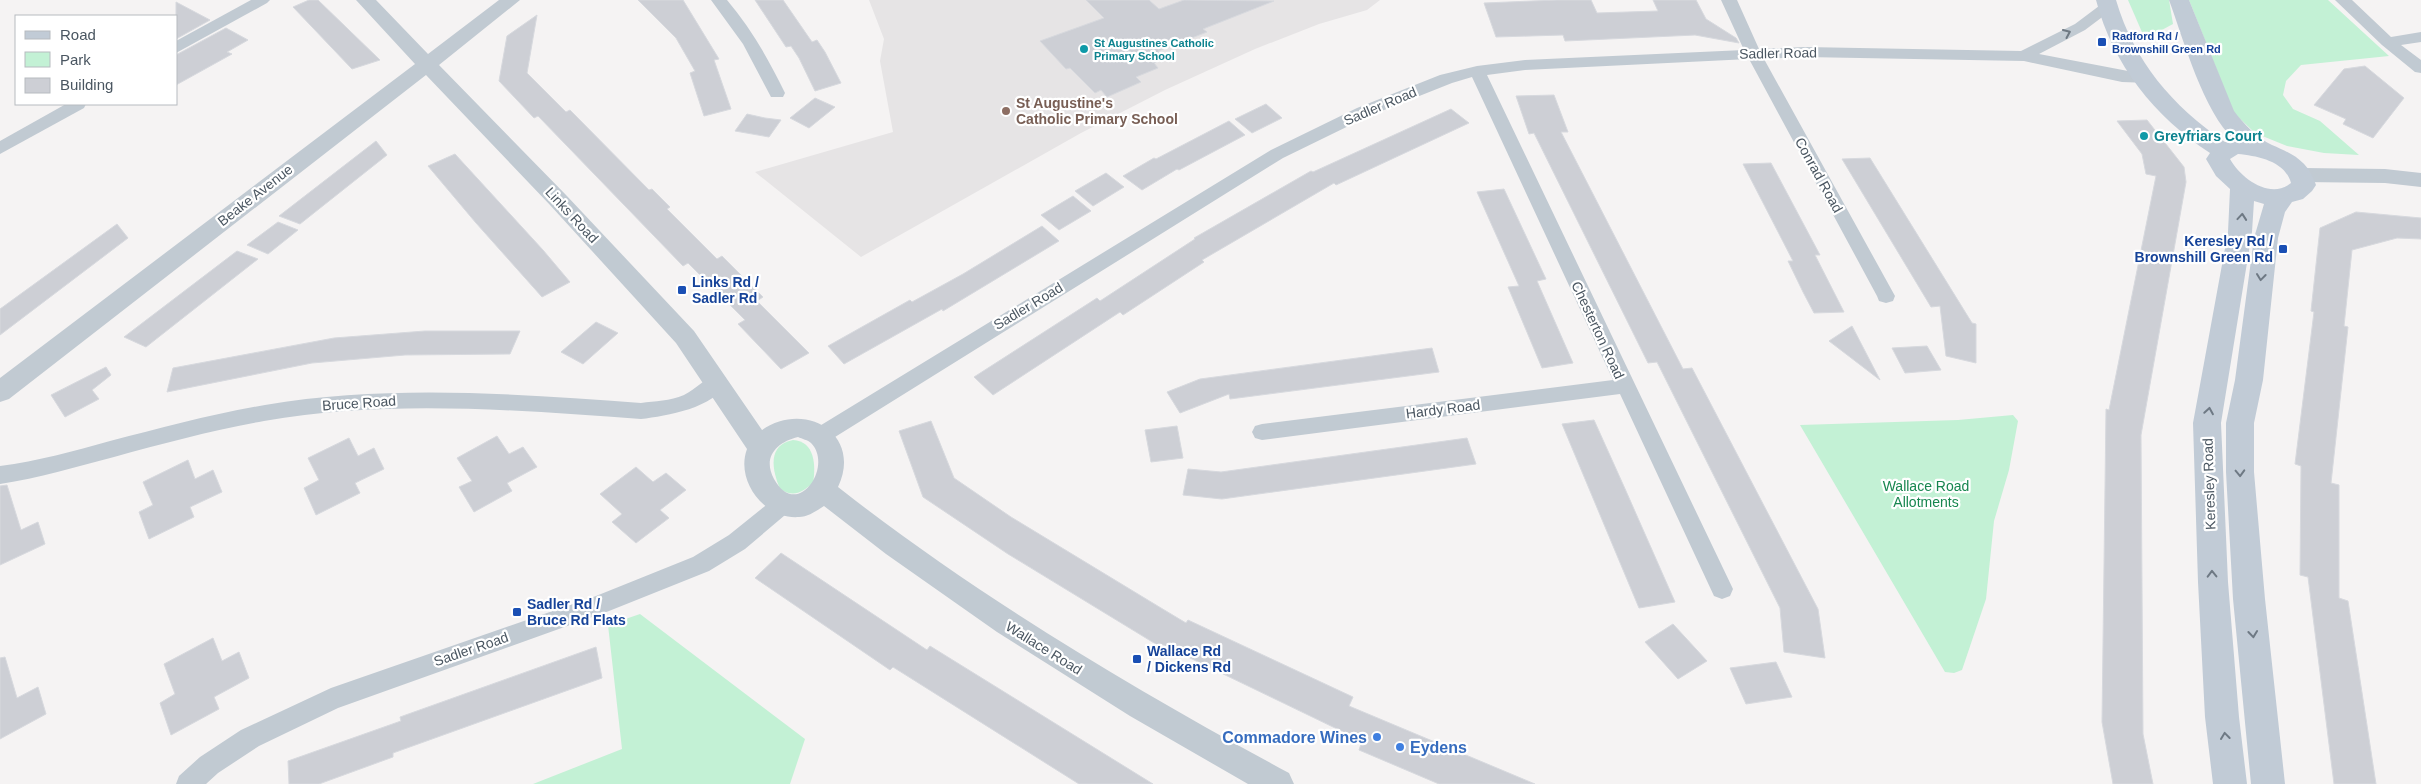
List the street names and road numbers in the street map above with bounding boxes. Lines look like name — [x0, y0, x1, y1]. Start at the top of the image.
street label: Sadler Road — [1739, 44, 1817, 62]
street label: Sadler Road — [1341, 83, 1419, 129]
street label: Conrad Road — [1792, 135, 1846, 215]
street label: Beake Avenue — [215, 161, 296, 229]
street label: Links Road — [542, 184, 602, 246]
street label: Sadler Road — [991, 279, 1065, 333]
street label: Chesterton Road — [1568, 279, 1628, 381]
street label: Bruce Road — [322, 392, 396, 414]
street label: Hardy Road — [1405, 397, 1481, 421]
street label: Keresley Road — [2199, 438, 2219, 530]
street label: Wallace Road — [1003, 618, 1085, 678]
street label: Sadler Road — [432, 629, 510, 669]

